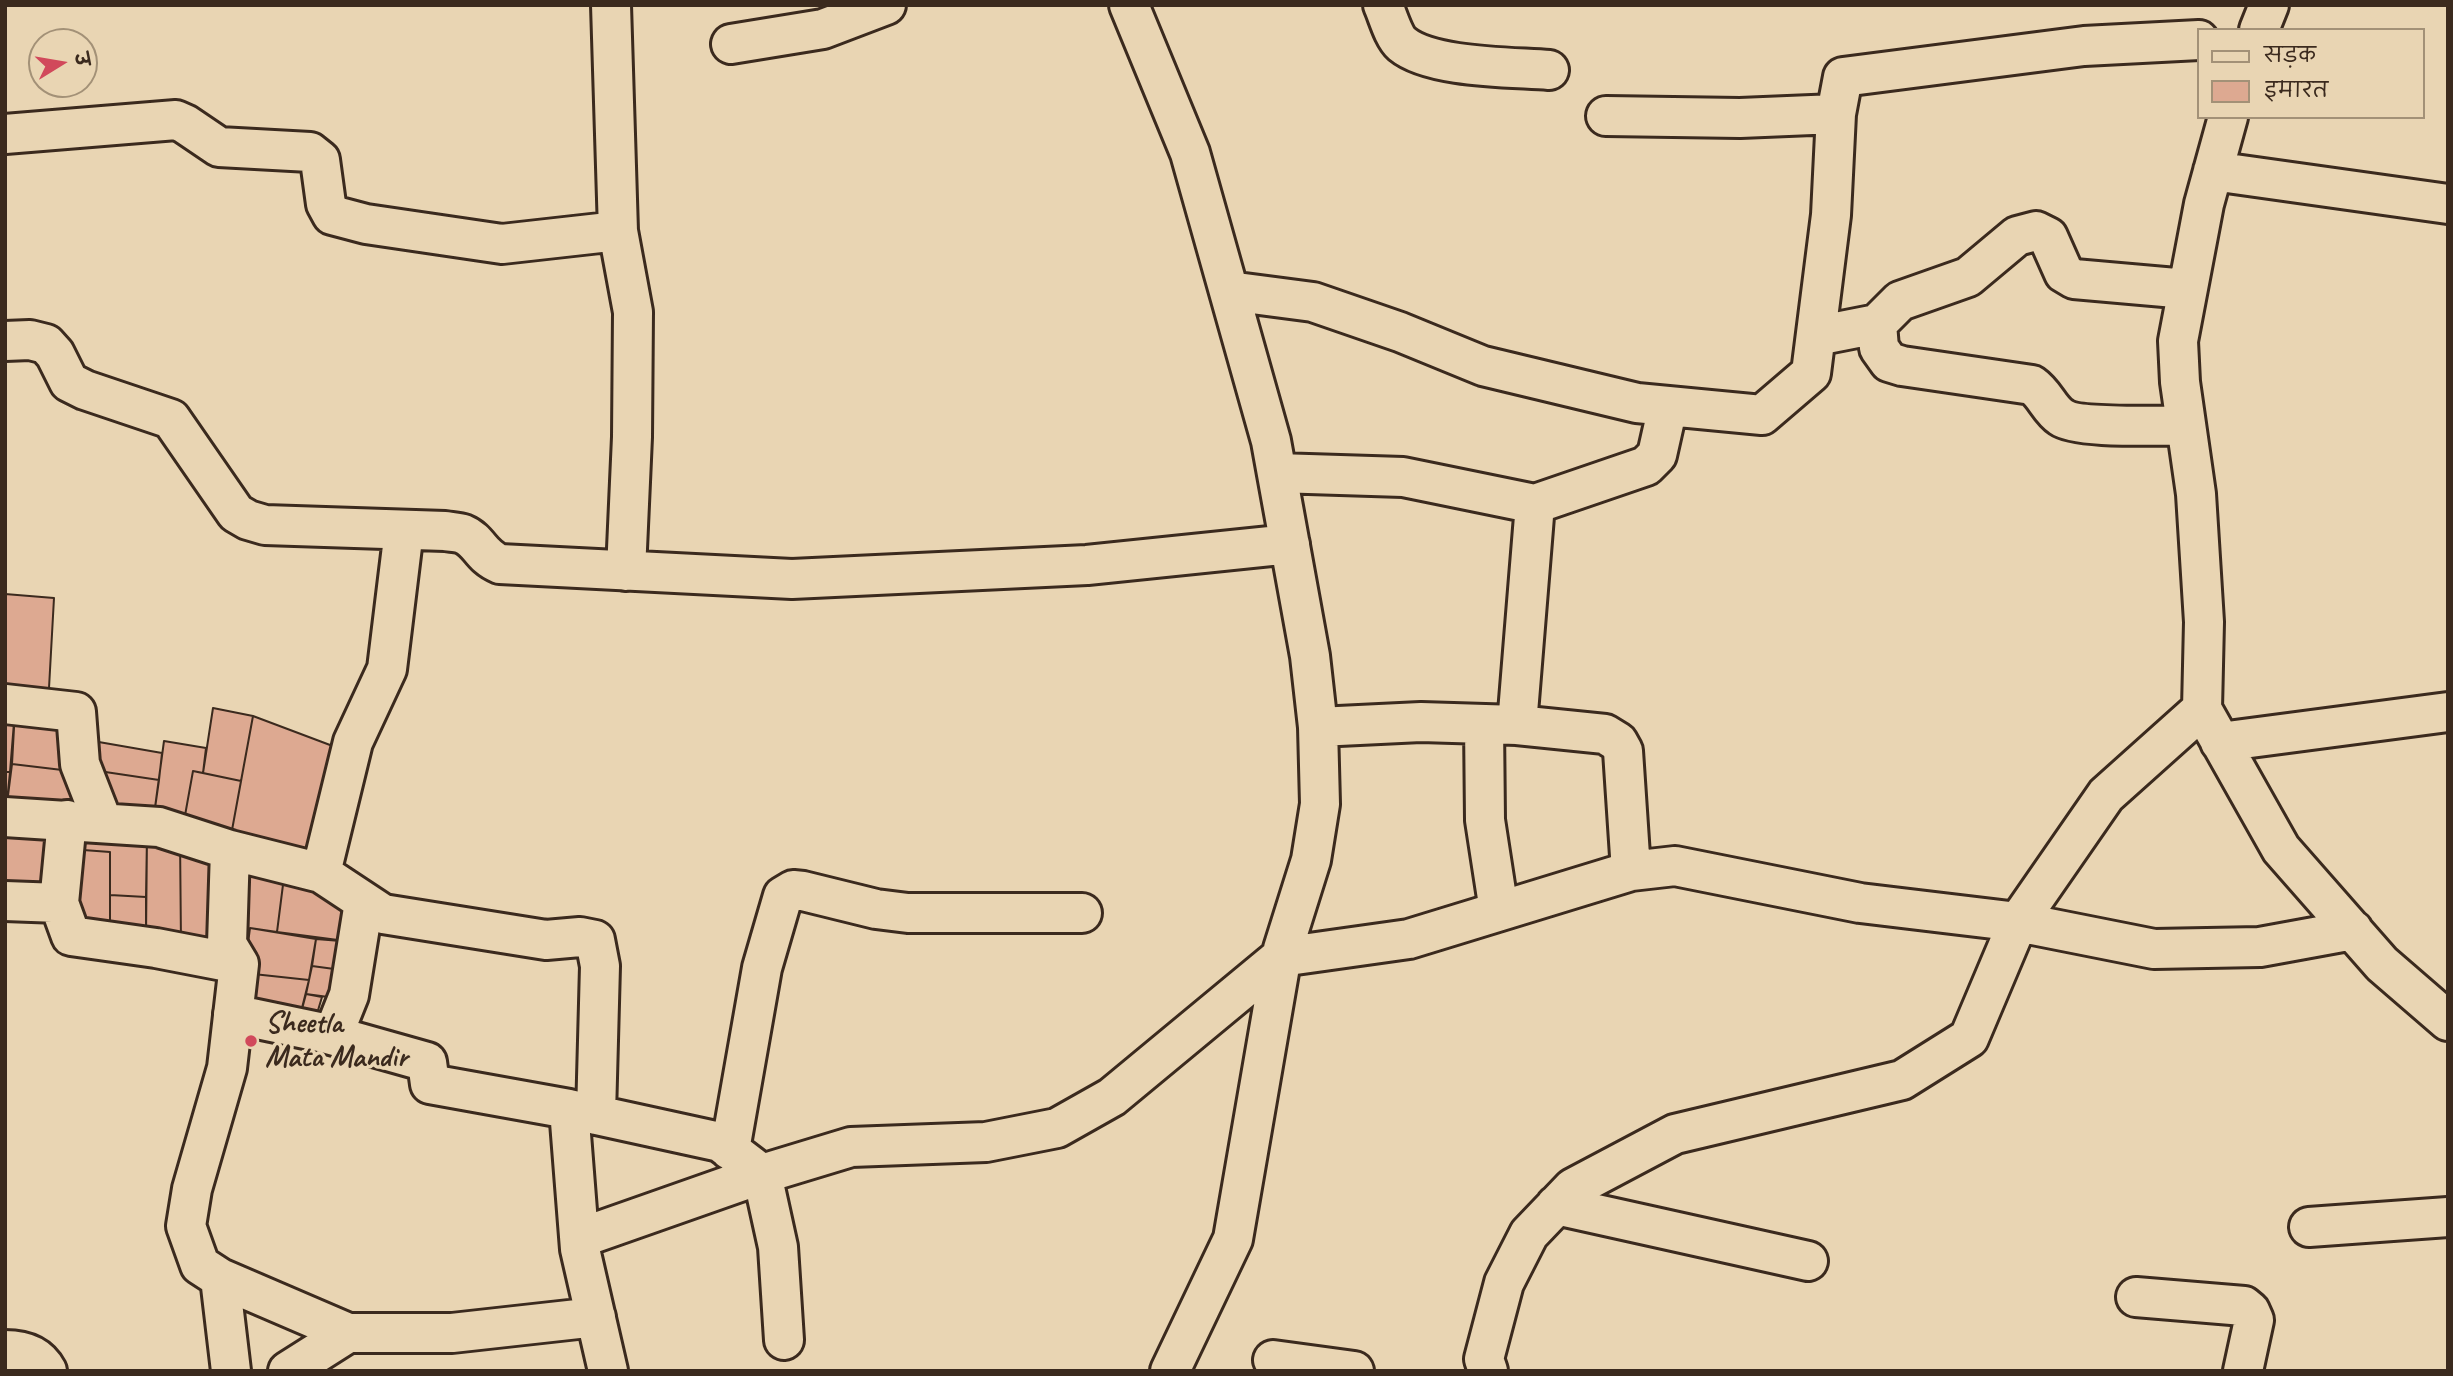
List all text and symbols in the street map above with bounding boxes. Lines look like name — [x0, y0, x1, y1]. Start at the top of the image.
north arrow — [28, 28, 98, 98]
legend — [2198, 28, 2425, 119]
text: सड़क — [2264, 42, 2316, 68]
text: उ — [69, 51, 95, 68]
text: इमारत — [2264, 77, 2328, 103]
place label: Sheetla Mata Mandir — [265, 1006, 407, 1076]
marker: Sheetla Mata Mandir — [243, 1033, 259, 1049]

